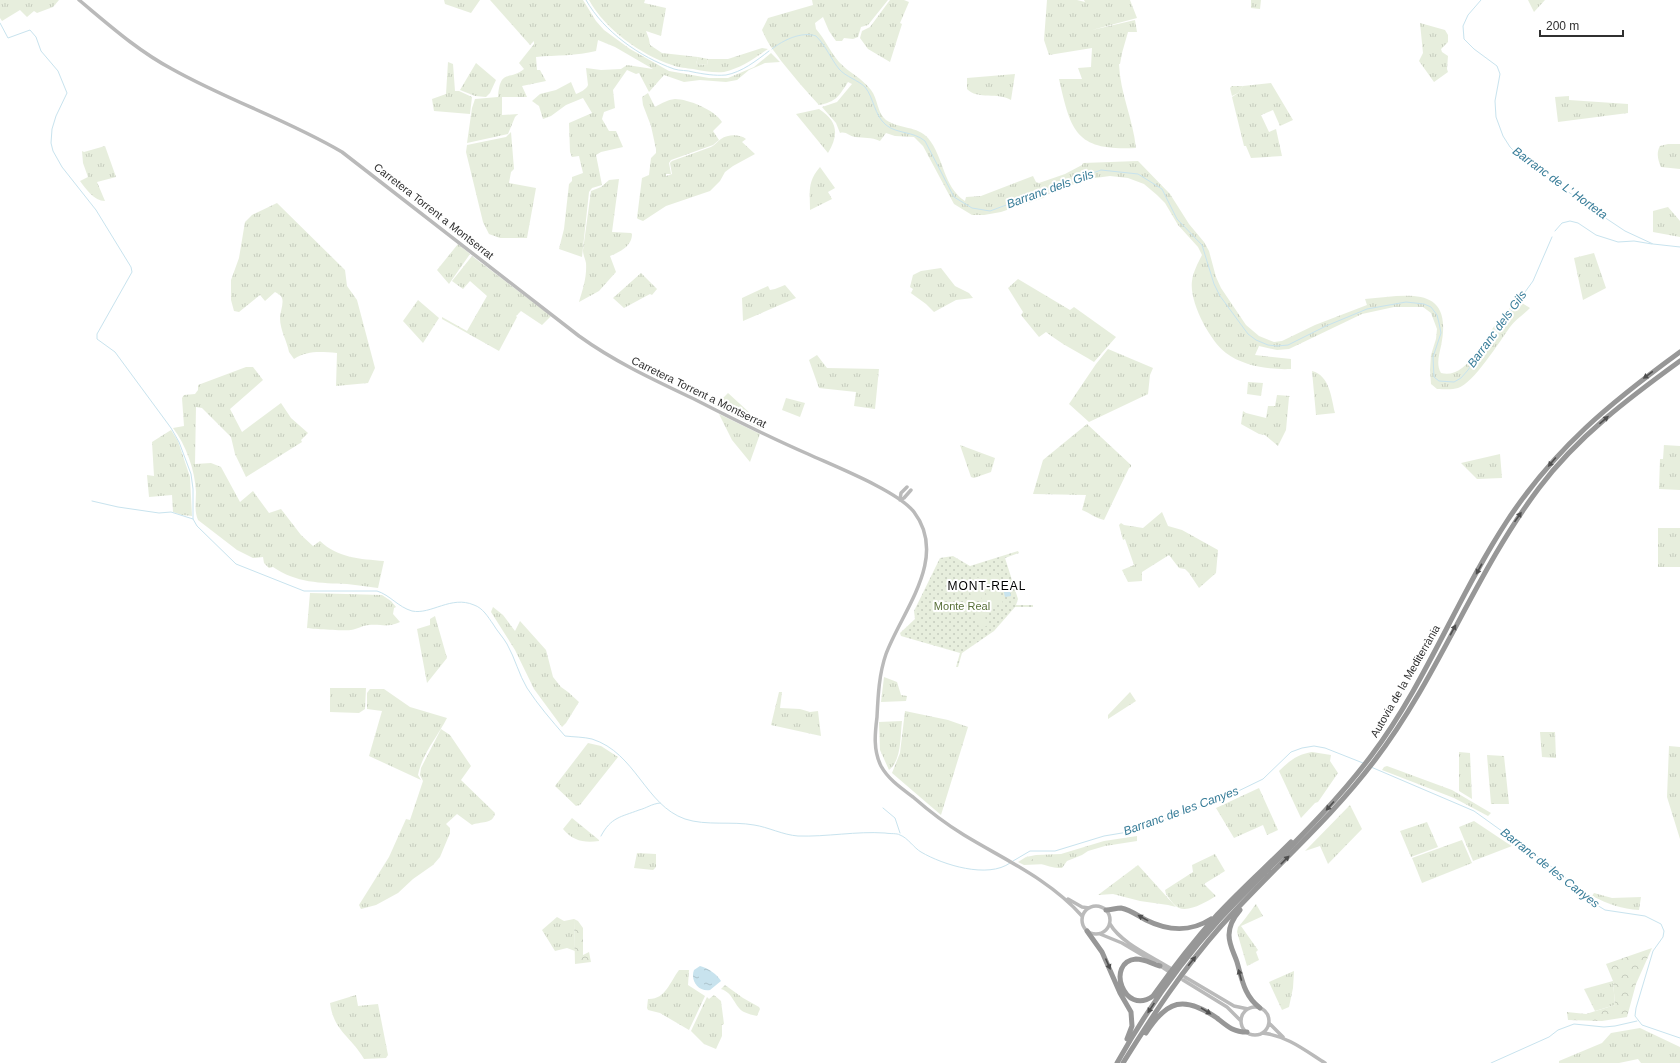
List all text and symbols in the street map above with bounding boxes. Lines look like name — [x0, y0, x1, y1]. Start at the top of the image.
scale bar — [1540, 12, 1623, 38]
text: 200 m — [1546, 19, 1579, 33]
water label: Barranc de L' Horteta — [1510, 144, 1610, 222]
street label: Carretera Torrent a Montserrat — [372, 161, 496, 261]
water label: Barranc dels Gils — [1005, 167, 1095, 211]
water label: Barranc dels Gils — [1464, 288, 1530, 370]
street label: Carretera Torrent a Montserrat — [630, 354, 768, 430]
one-way arrow — [1643, 371, 1654, 379]
one-way arrow — [1599, 415, 1609, 425]
one-way arrow — [1547, 456, 1556, 467]
one-way arrow — [1514, 512, 1522, 523]
one-way arrow — [1475, 563, 1482, 575]
district label: MONT-REAL — [947, 579, 1027, 593]
park label: Monte Real — [934, 600, 990, 612]
street label: Autovia de la Mediterrània — [1368, 622, 1443, 739]
one-way arrow — [1450, 624, 1457, 636]
water label: Barranc de les Canyes — [1122, 784, 1240, 838]
one-way arrow — [1326, 801, 1335, 810]
water label: Barranc de les Canyes — [1498, 825, 1602, 911]
one-way arrow — [1281, 855, 1290, 865]
one-way arrow — [1137, 915, 1149, 922]
one-way arrow — [1187, 955, 1196, 966]
one-way arrow — [1105, 959, 1111, 970]
one-way arrow — [1237, 969, 1243, 981]
one-way arrow — [1147, 1002, 1155, 1013]
one-way arrow — [1200, 1008, 1212, 1015]

